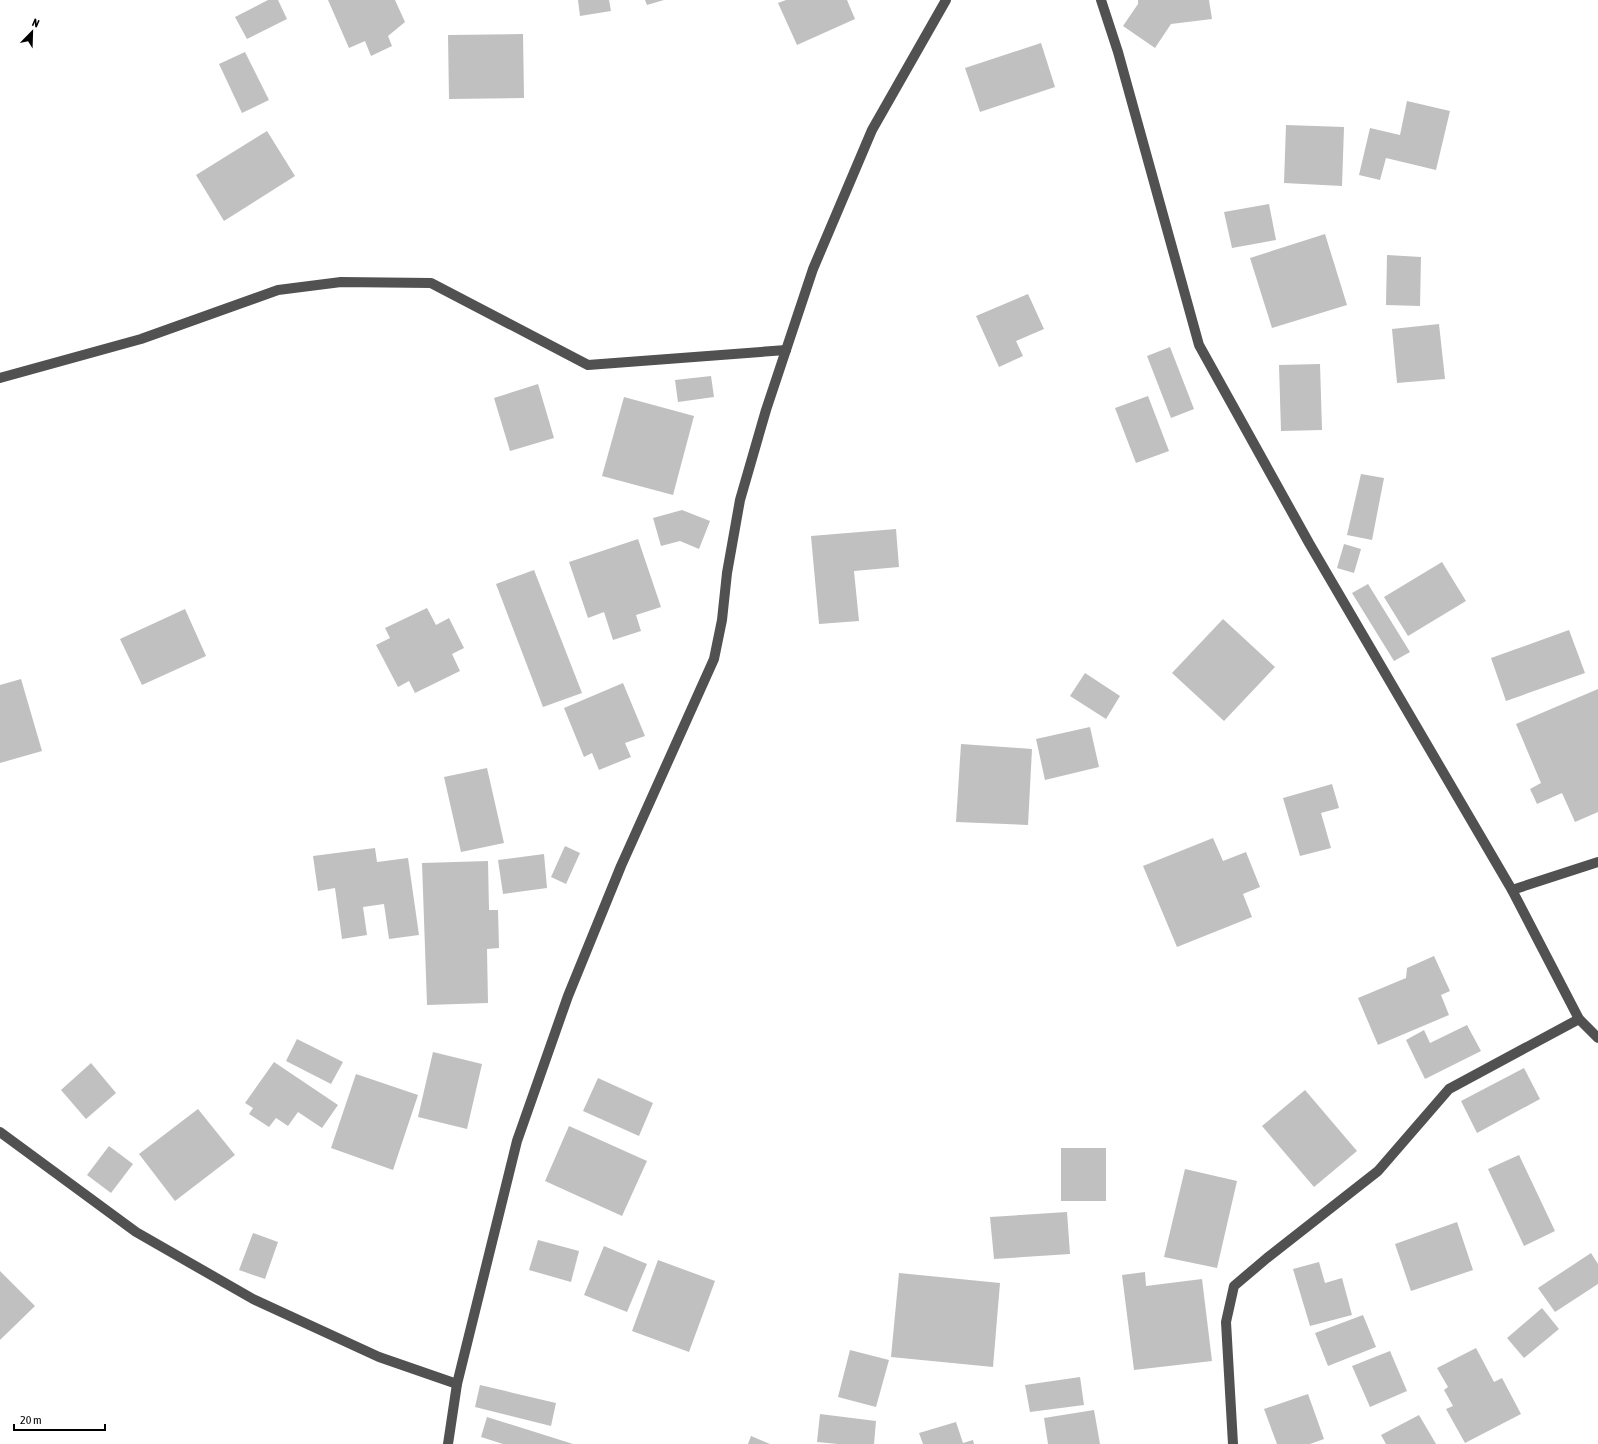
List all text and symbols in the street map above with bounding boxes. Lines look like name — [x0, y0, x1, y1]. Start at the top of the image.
north arrow — [12, 12, 52, 52]
text: N — [31, 16, 41, 30]
scale bar — [14, 1406, 105, 1432]
text: 20 m — [20, 1413, 42, 1427]

